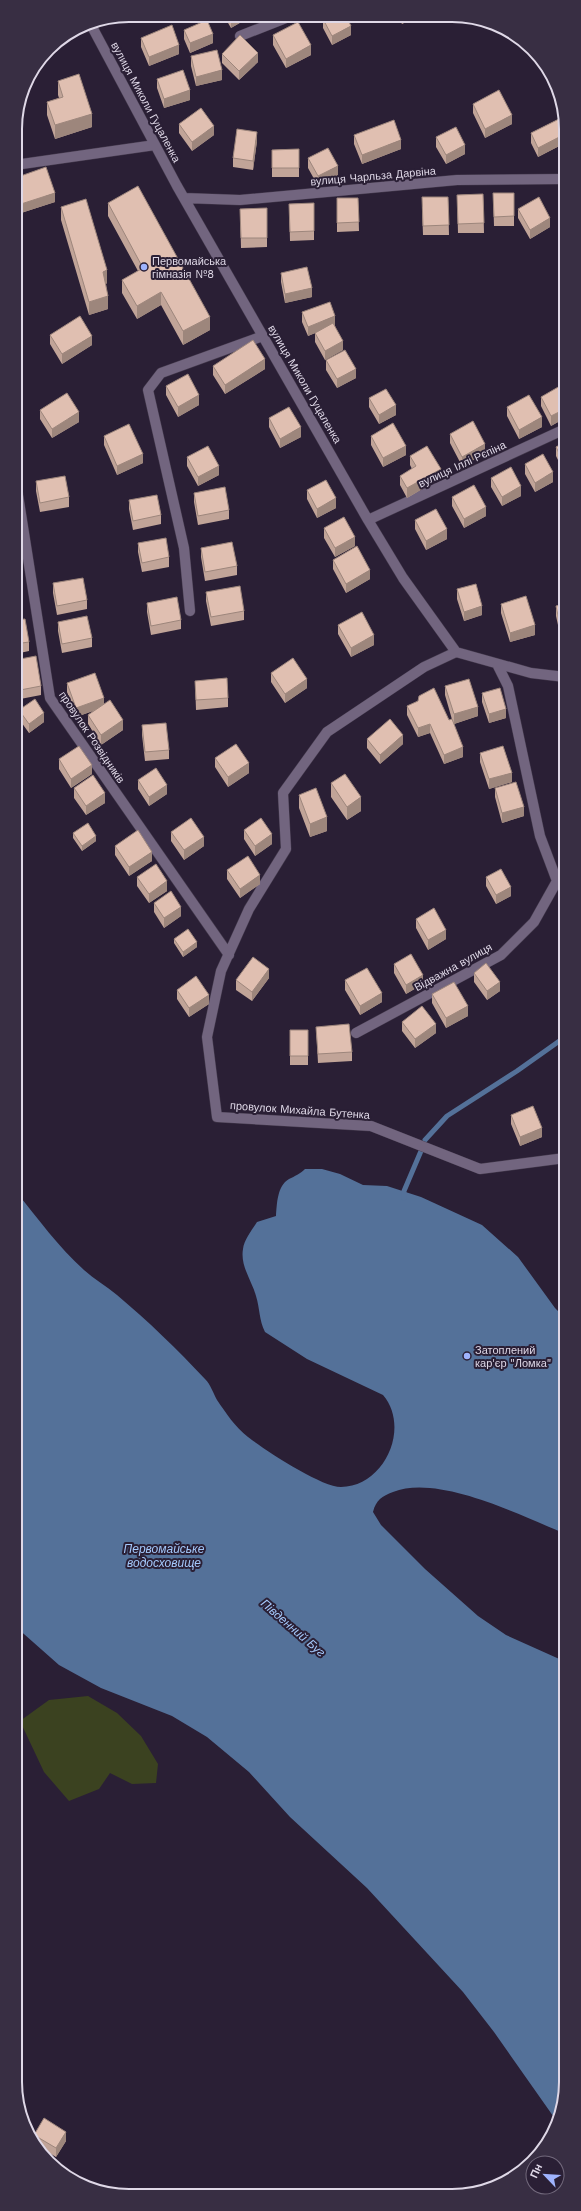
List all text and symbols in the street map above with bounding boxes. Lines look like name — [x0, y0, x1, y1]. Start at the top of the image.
street label: вулиця Миколи Гуцаленка — [108, 40, 183, 166]
street label: вулиця Чарльза Дарвіна — [310, 164, 437, 188]
place label: Первомайська гімназія №8 — [152, 255, 227, 281]
marker: Первомайська гімназія №8 — [139, 262, 149, 272]
street label: вулиця Миколи Гуцаленка — [265, 323, 344, 447]
street label: вулиця Іллі Рєпіна — [416, 438, 509, 490]
street label: провулок Розвідників — [56, 689, 127, 786]
street label: Відважна вулиця — [412, 941, 494, 994]
street label: провулок Михайла Бутенка — [230, 1099, 371, 1122]
place label: Затоплений кар'єр "Ломка" — [475, 1344, 551, 1370]
marker: Затоплений кар'єр "Ломка" — [462, 1351, 472, 1361]
water label: Первомайське водосховище — [124, 1542, 205, 1570]
water label: Південний Буг — [258, 1596, 328, 1660]
north arrow — [525, 2155, 565, 2195]
text: Пн — [527, 2162, 545, 2180]

